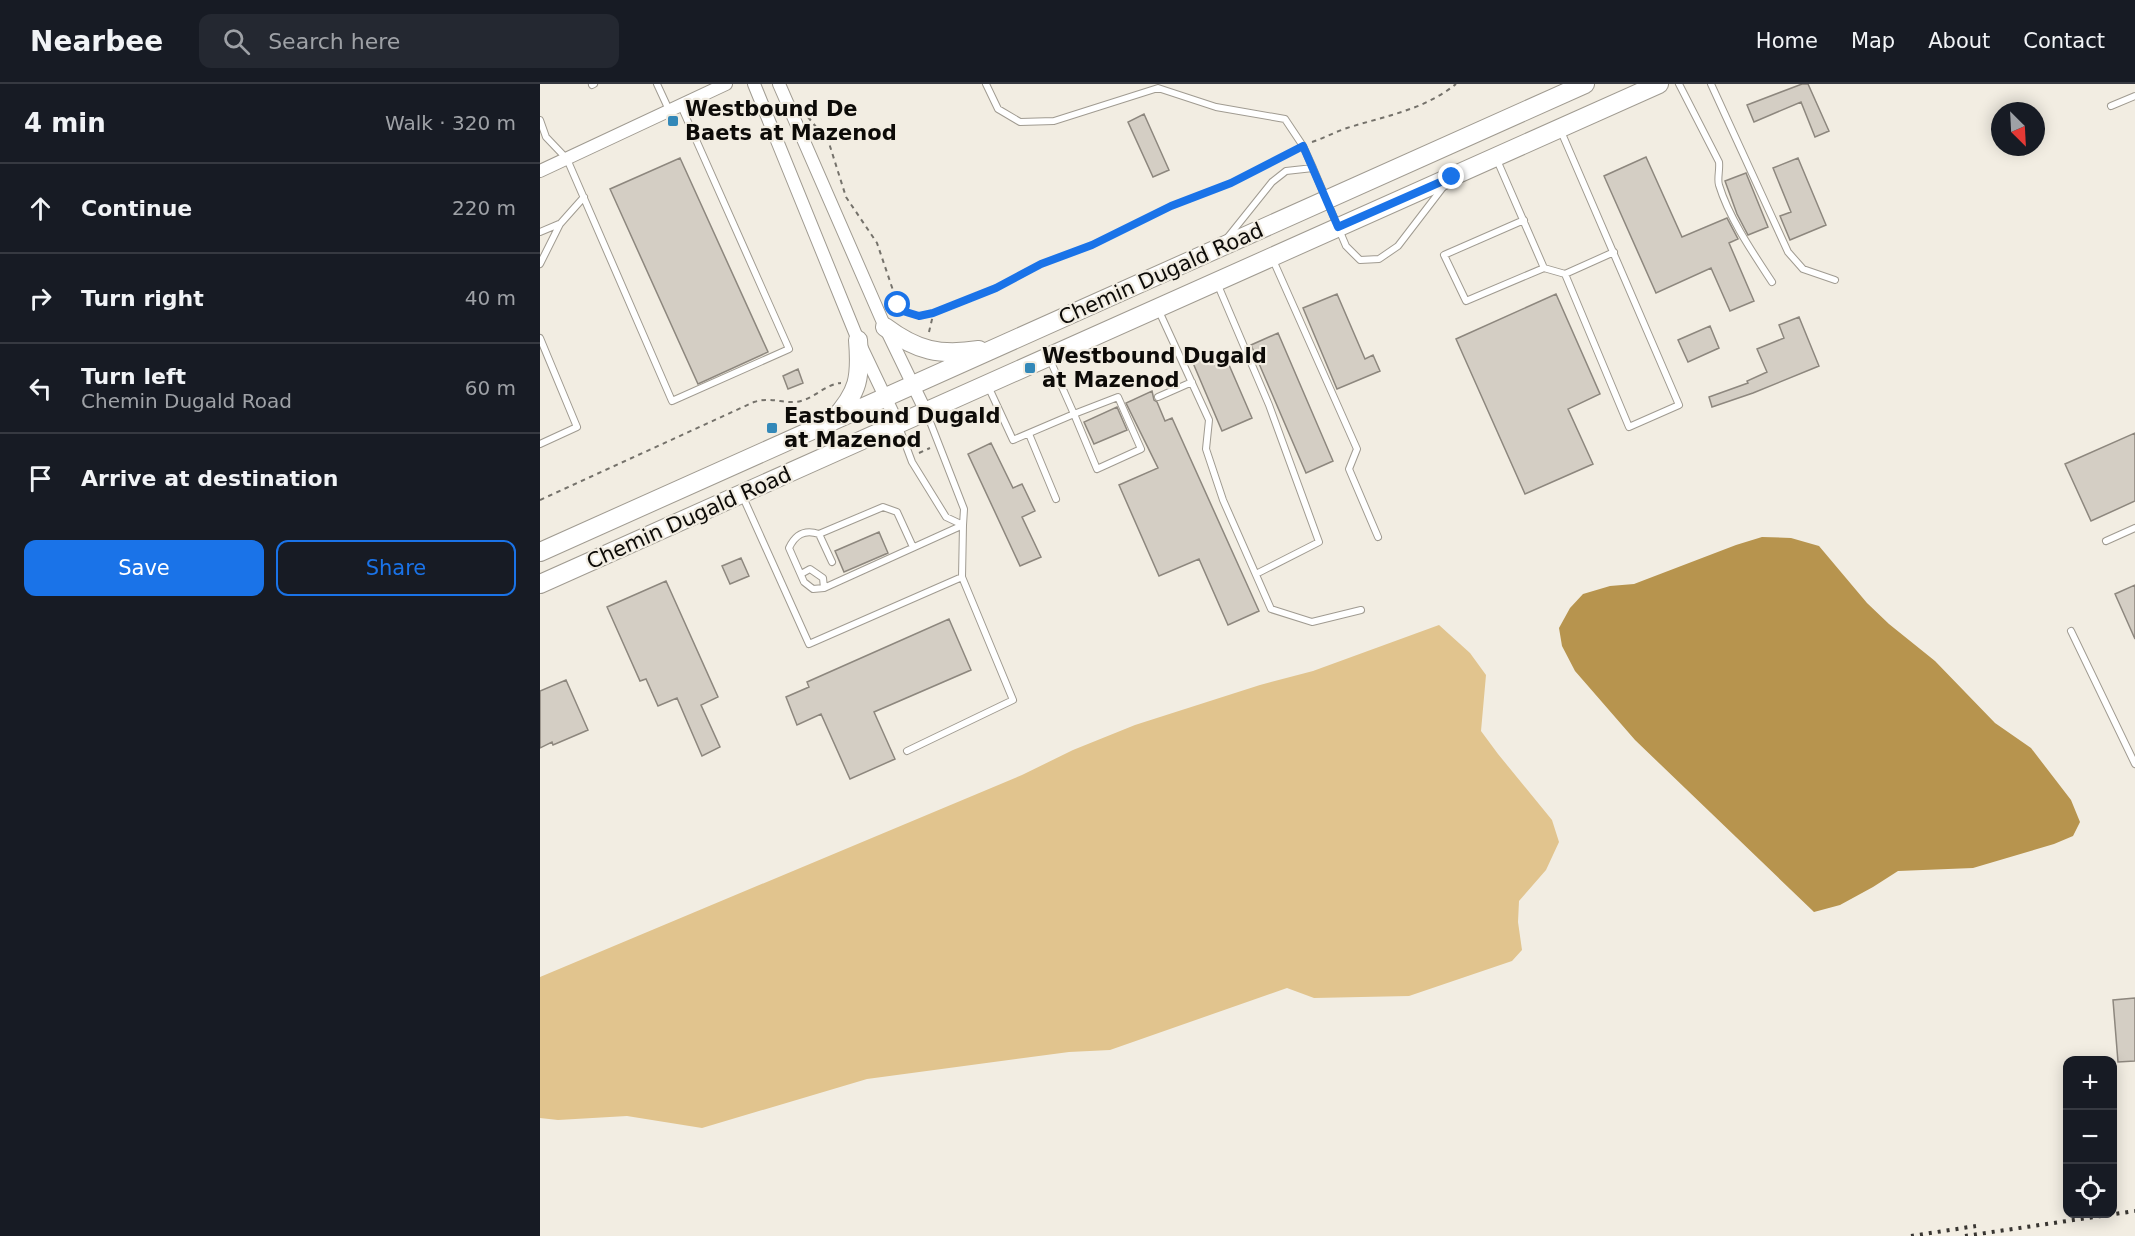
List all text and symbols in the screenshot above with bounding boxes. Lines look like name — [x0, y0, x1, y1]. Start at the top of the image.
search box — [199, 14, 619, 68]
text: Nearbee — [30, 25, 163, 58]
icon: search — [220, 25, 253, 58]
text: Search here — [268, 29, 400, 54]
text: Home — [1756, 29, 1818, 53]
text: Map — [1851, 29, 1895, 53]
text: About — [1928, 29, 1990, 53]
text: Contact — [2023, 29, 2105, 53]
place label: Westbound De Baets at Mazenod — [685, 97, 897, 145]
north arrow — [1991, 102, 2045, 156]
text: 4 min — [24, 108, 106, 138]
text: Walk · 320 m — [385, 111, 516, 135]
marker: Westbound De Baets at Mazenod — [666, 114, 680, 128]
route end — [1438, 163, 1464, 189]
icon: ahead — [24, 192, 57, 225]
text: Continue — [81, 196, 192, 221]
text: 220 m — [452, 196, 516, 220]
street label: Chemin Dugald Road — [1055, 218, 1267, 330]
icon: right — [24, 282, 57, 315]
text: Turn right — [81, 286, 204, 311]
text: 40 m — [465, 286, 516, 310]
route start — [884, 291, 910, 317]
place label: Westbound Dugald at Mazenod — [1042, 344, 1267, 392]
marker: Westbound Dugald at Mazenod — [1023, 361, 1037, 375]
text: Turn left — [81, 364, 186, 389]
icon: left — [24, 372, 57, 405]
text: 60 m — [465, 376, 516, 400]
text: Chemin Dugald Road — [81, 389, 292, 413]
place label: Eastbound Dugald at Mazenod — [784, 404, 1001, 452]
marker: Eastbound Dugald at Mazenod — [765, 421, 779, 435]
icon: arrive — [24, 462, 57, 495]
street label: Chemin Dugald Road — [583, 462, 795, 574]
text: Arrive at destination — [81, 466, 338, 491]
button: Save — [24, 540, 264, 596]
button: Share — [276, 540, 516, 596]
map controls — [2063, 1056, 2117, 1218]
button: + — [2063, 1056, 2117, 1110]
button: − — [2063, 1110, 2117, 1164]
button: locate — [2063, 1164, 2117, 1218]

